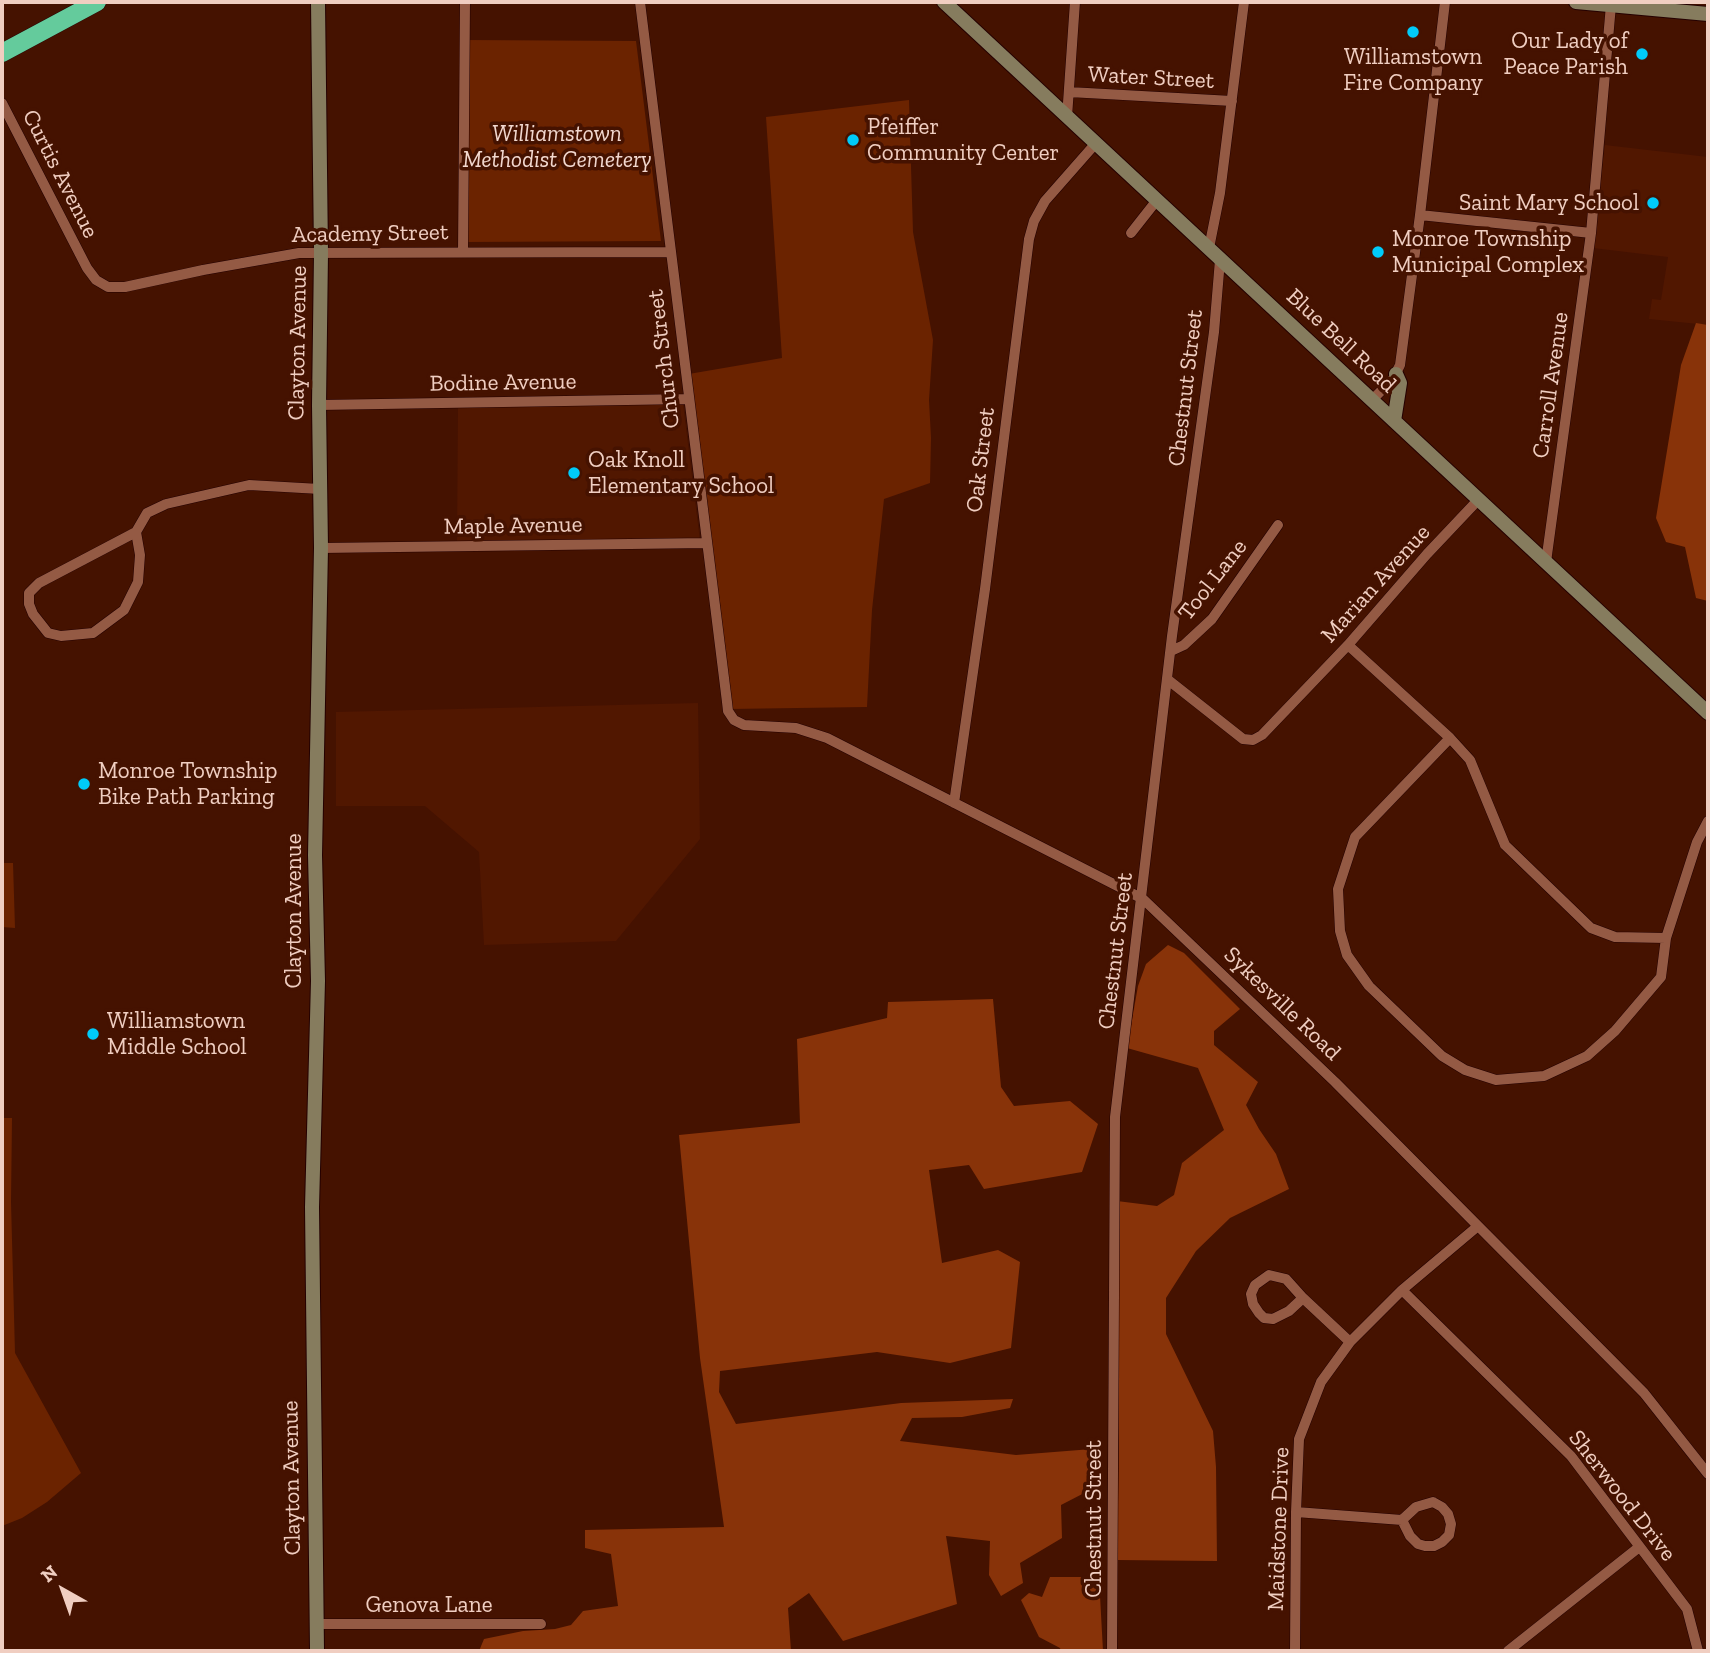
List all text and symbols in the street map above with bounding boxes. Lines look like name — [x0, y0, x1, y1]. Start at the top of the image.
marker: Williamstown Fire Company — [1405, 24, 1421, 40]
place label: Our Lady of Peace Parish — [1504, 27, 1628, 81]
place label: Williamstown Fire Company — [1343, 43, 1483, 97]
marker: Our Lady of Peace Parish — [1634, 46, 1650, 62]
street label: Water Street — [1087, 61, 1215, 95]
street label: Curtis Avenue — [16, 105, 104, 243]
place label: Pfeiffer Community Center — [867, 113, 1059, 167]
park label: Williamstown Methodist Cemetery — [462, 120, 652, 174]
marker: Pfeiffer Community Center — [845, 132, 861, 148]
place label: Saint Mary School — [1459, 189, 1639, 217]
marker: Saint Mary School — [1645, 195, 1661, 211]
street label: Academy Street — [291, 219, 449, 249]
place label: Monroe Township Municipal Complex — [1392, 225, 1584, 279]
marker: Monroe Township Municipal Complex — [1370, 244, 1386, 260]
street label: Clayton Avenue — [283, 265, 313, 421]
street label: Blue Bell Road — [1280, 283, 1402, 399]
street label: Church Street — [642, 288, 686, 430]
street label: Chestnut Street — [1163, 308, 1209, 468]
street label: Carroll Avenue — [1527, 310, 1575, 460]
street label: Bodine Avenue — [429, 368, 577, 398]
street label: Oak Street — [961, 406, 1001, 514]
place label: Oak Knoll Elementary School — [588, 446, 774, 500]
marker: Oak Knoll Elementary School — [566, 465, 582, 481]
street label: Maple Avenue — [443, 511, 583, 541]
street label: Marian Avenue — [1316, 519, 1436, 649]
street label: Tool Lane — [1173, 534, 1253, 626]
place label: Monroe Township Bike Path Parking — [98, 757, 277, 811]
marker: Monroe Township Bike Path Parking — [76, 776, 92, 792]
street label: Clayton Avenue — [280, 834, 308, 988]
street label: Chestnut Street — [1093, 871, 1139, 1031]
street label: Sykesville Road — [1218, 941, 1346, 1067]
place label: Williamstown Middle School — [107, 1007, 247, 1061]
marker: Williamstown Middle School — [85, 1026, 101, 1042]
street label: Clayton Avenue — [277, 1400, 307, 1556]
street label: Sherwood Drive — [1562, 1425, 1682, 1567]
street label: Chestnut Street — [1080, 1440, 1108, 1598]
street label: Maidstone Drive — [1262, 1447, 1296, 1611]
north arrow — [28, 1555, 98, 1625]
text: N — [36, 1560, 62, 1587]
street label: Genova Lane — [366, 1591, 492, 1619]

